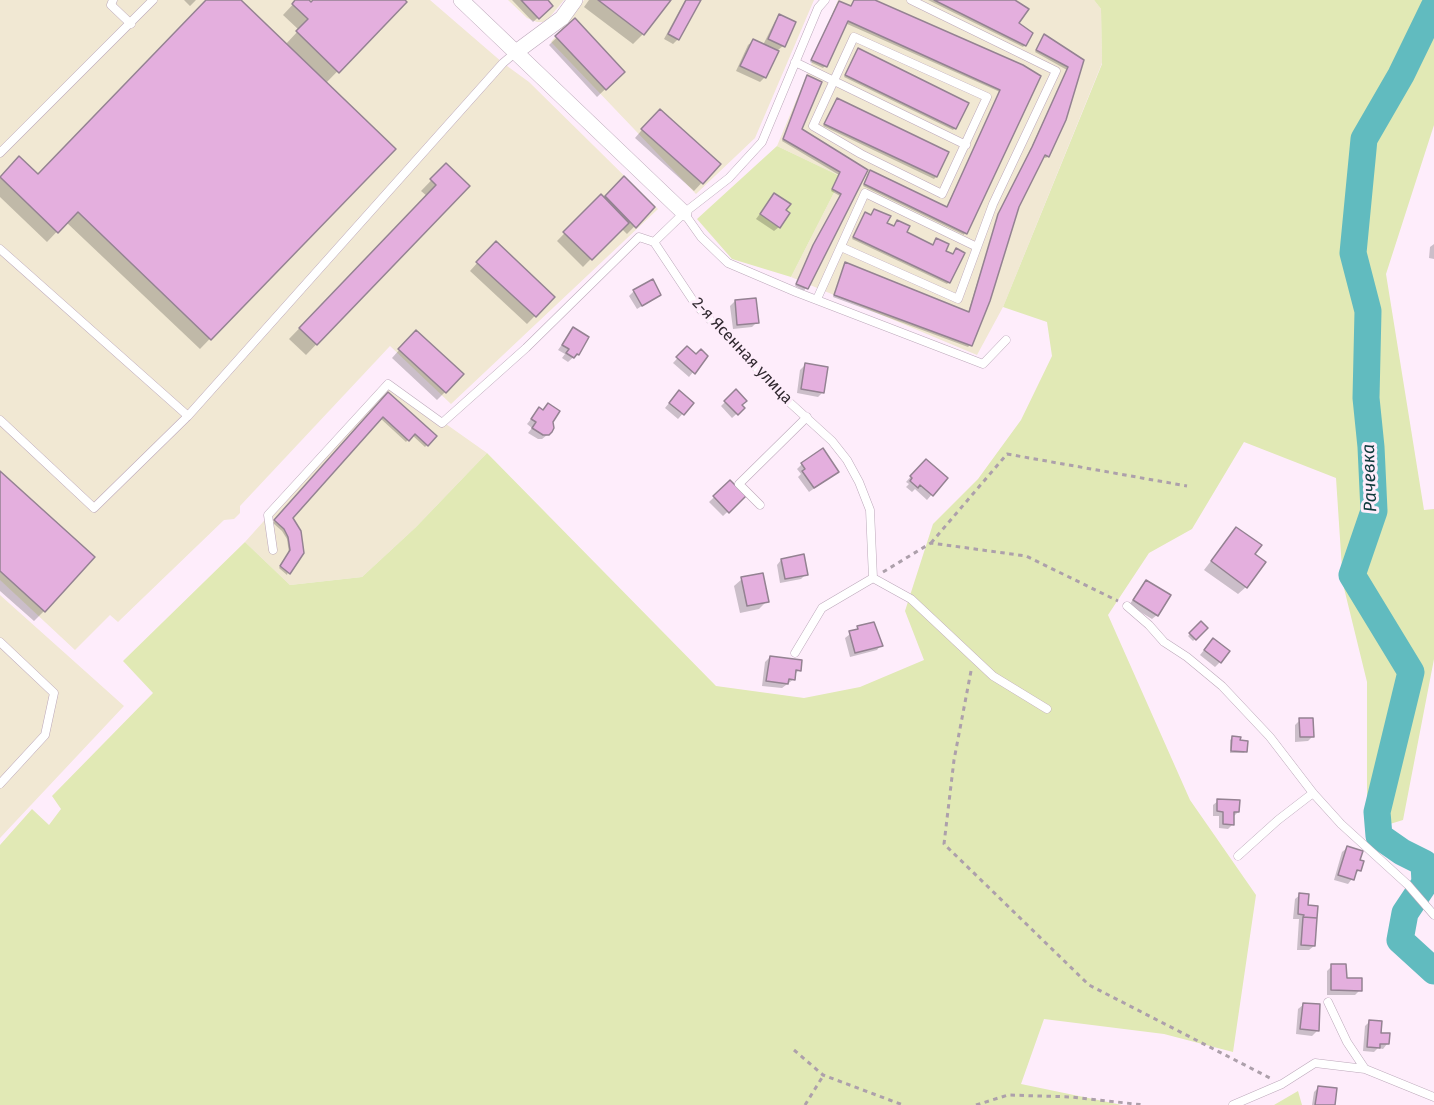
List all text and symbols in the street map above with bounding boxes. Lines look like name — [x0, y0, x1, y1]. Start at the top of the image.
street label: 2-я Ясенная улица — [688, 294, 796, 408]
water label: Рачевка — [1358, 443, 1382, 513]

